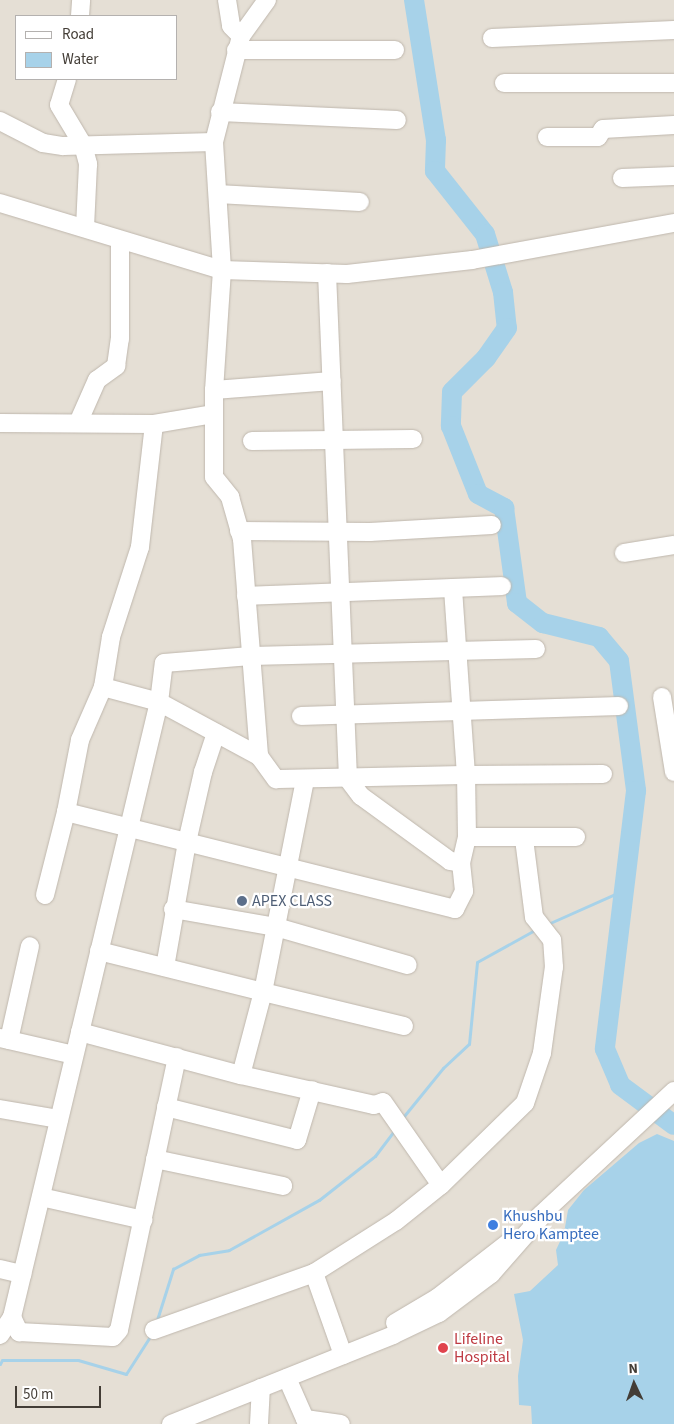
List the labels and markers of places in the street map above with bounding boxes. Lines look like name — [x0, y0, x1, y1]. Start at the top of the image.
place label: APEX CLASS — [252, 891, 332, 911]
marker: APEX CLASS — [236, 895, 248, 907]
place label: Khushbu Hero Kamptee — [503, 1206, 599, 1244]
marker: Khushbu Hero Kamptee — [487, 1219, 499, 1231]
place label: Lifeline Hospital — [454, 1329, 510, 1367]
marker: Lifeline Hospital — [436, 1341, 450, 1355]

